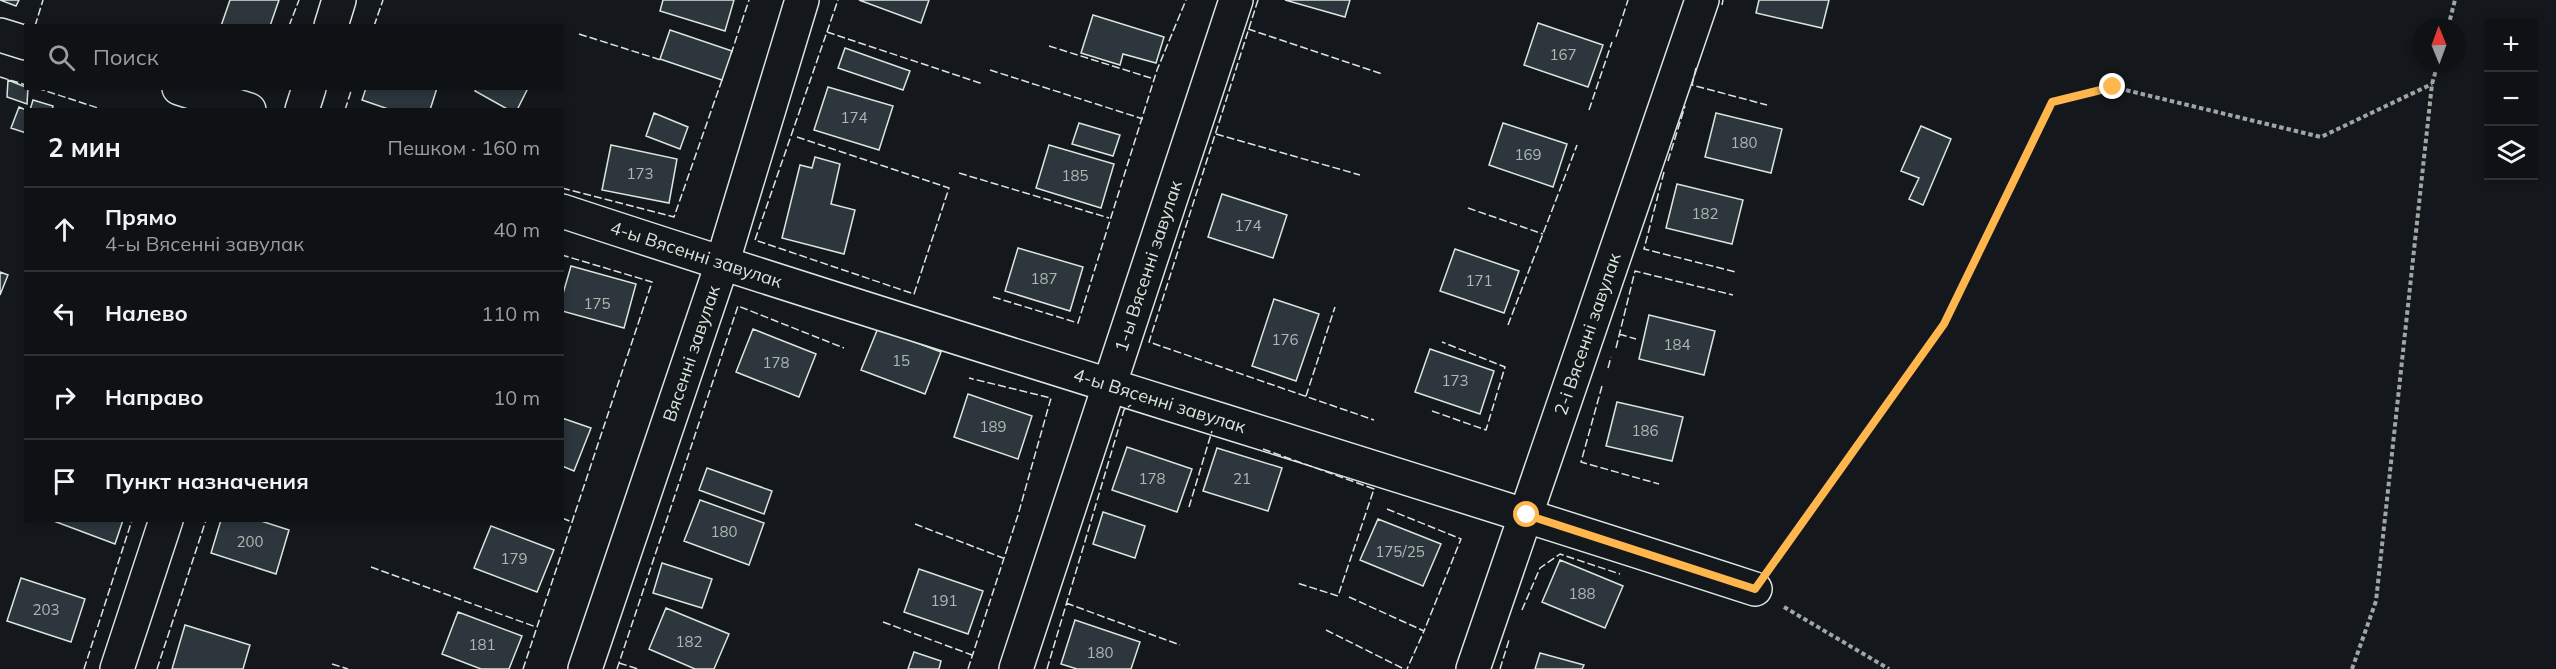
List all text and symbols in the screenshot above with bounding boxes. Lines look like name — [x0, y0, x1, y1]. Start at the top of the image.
north arrow — [2412, 18, 2466, 72]
map controls — [2484, 18, 2538, 180]
button: + — [2484, 18, 2538, 72]
search box — [24, 24, 564, 90]
icon: search — [45, 41, 78, 74]
text: Поиск — [93, 43, 159, 71]
house number: 167 — [1549, 45, 1577, 64]
button: − — [2484, 72, 2538, 126]
route end — [2099, 73, 2125, 99]
house number: 174 — [840, 108, 868, 127]
button: layers — [2484, 126, 2538, 180]
text: 2 мин — [48, 131, 121, 164]
house number: 180 — [1730, 133, 1758, 152]
text: Пешком · 160 m — [388, 135, 540, 160]
house number: 169 — [1514, 145, 1542, 164]
house number: 173 — [626, 164, 654, 183]
house number: 185 — [1061, 166, 1089, 185]
street label: 1-ы Вясенні завулак — [1109, 177, 1187, 355]
text: Прямо — [105, 203, 177, 231]
house number: 182 — [1691, 204, 1719, 223]
icon: ahead — [48, 213, 81, 246]
street label: 4-ы Вясенні завулак — [607, 216, 785, 293]
house number: 174 — [1234, 216, 1262, 235]
text: 40 m — [493, 217, 540, 242]
text: 4-ы Вясенні завулак — [105, 231, 304, 256]
street label: 2-і Вясенні завулак — [1549, 249, 1626, 418]
house number: 187 — [1030, 269, 1058, 288]
house number: 171 — [1465, 271, 1493, 290]
street label: Вясенні завулак — [657, 282, 725, 425]
house number: 175 — [583, 294, 611, 313]
icon: left — [48, 297, 81, 330]
text: Налево — [105, 299, 188, 327]
text: 110 m — [481, 301, 540, 326]
house number: 176 — [1271, 330, 1299, 349]
house number: 184 — [1663, 335, 1691, 354]
house number: 15 — [892, 351, 910, 370]
house number: 178 — [762, 353, 790, 372]
street label: 4-ы Вясенні завулак — [1071, 363, 1249, 438]
house number: 173 — [1441, 371, 1469, 390]
icon: right — [48, 381, 81, 414]
text: Направо — [105, 383, 203, 411]
text: 10 m — [493, 385, 540, 410]
house number: 189 — [979, 417, 1007, 436]
house number: 186 — [1631, 421, 1659, 440]
icon: arrive — [48, 465, 81, 498]
text: Пункт назначения — [105, 467, 309, 495]
house number: 178 — [1138, 469, 1166, 488]
house number: 21 — [1233, 469, 1251, 488]
route start — [1513, 501, 1539, 527]
house number: 180 — [710, 522, 738, 541]
house number: 200 — [236, 532, 264, 551]
house number: 175/25 — [1375, 542, 1425, 561]
house number: 179 — [500, 549, 528, 568]
house number: 188 — [1568, 584, 1596, 603]
house number: 191 — [930, 591, 958, 610]
house number: 203 — [32, 600, 60, 619]
house number: 182 — [675, 632, 703, 651]
house number: 181 — [468, 635, 496, 654]
house number: 180 — [1086, 643, 1114, 662]

